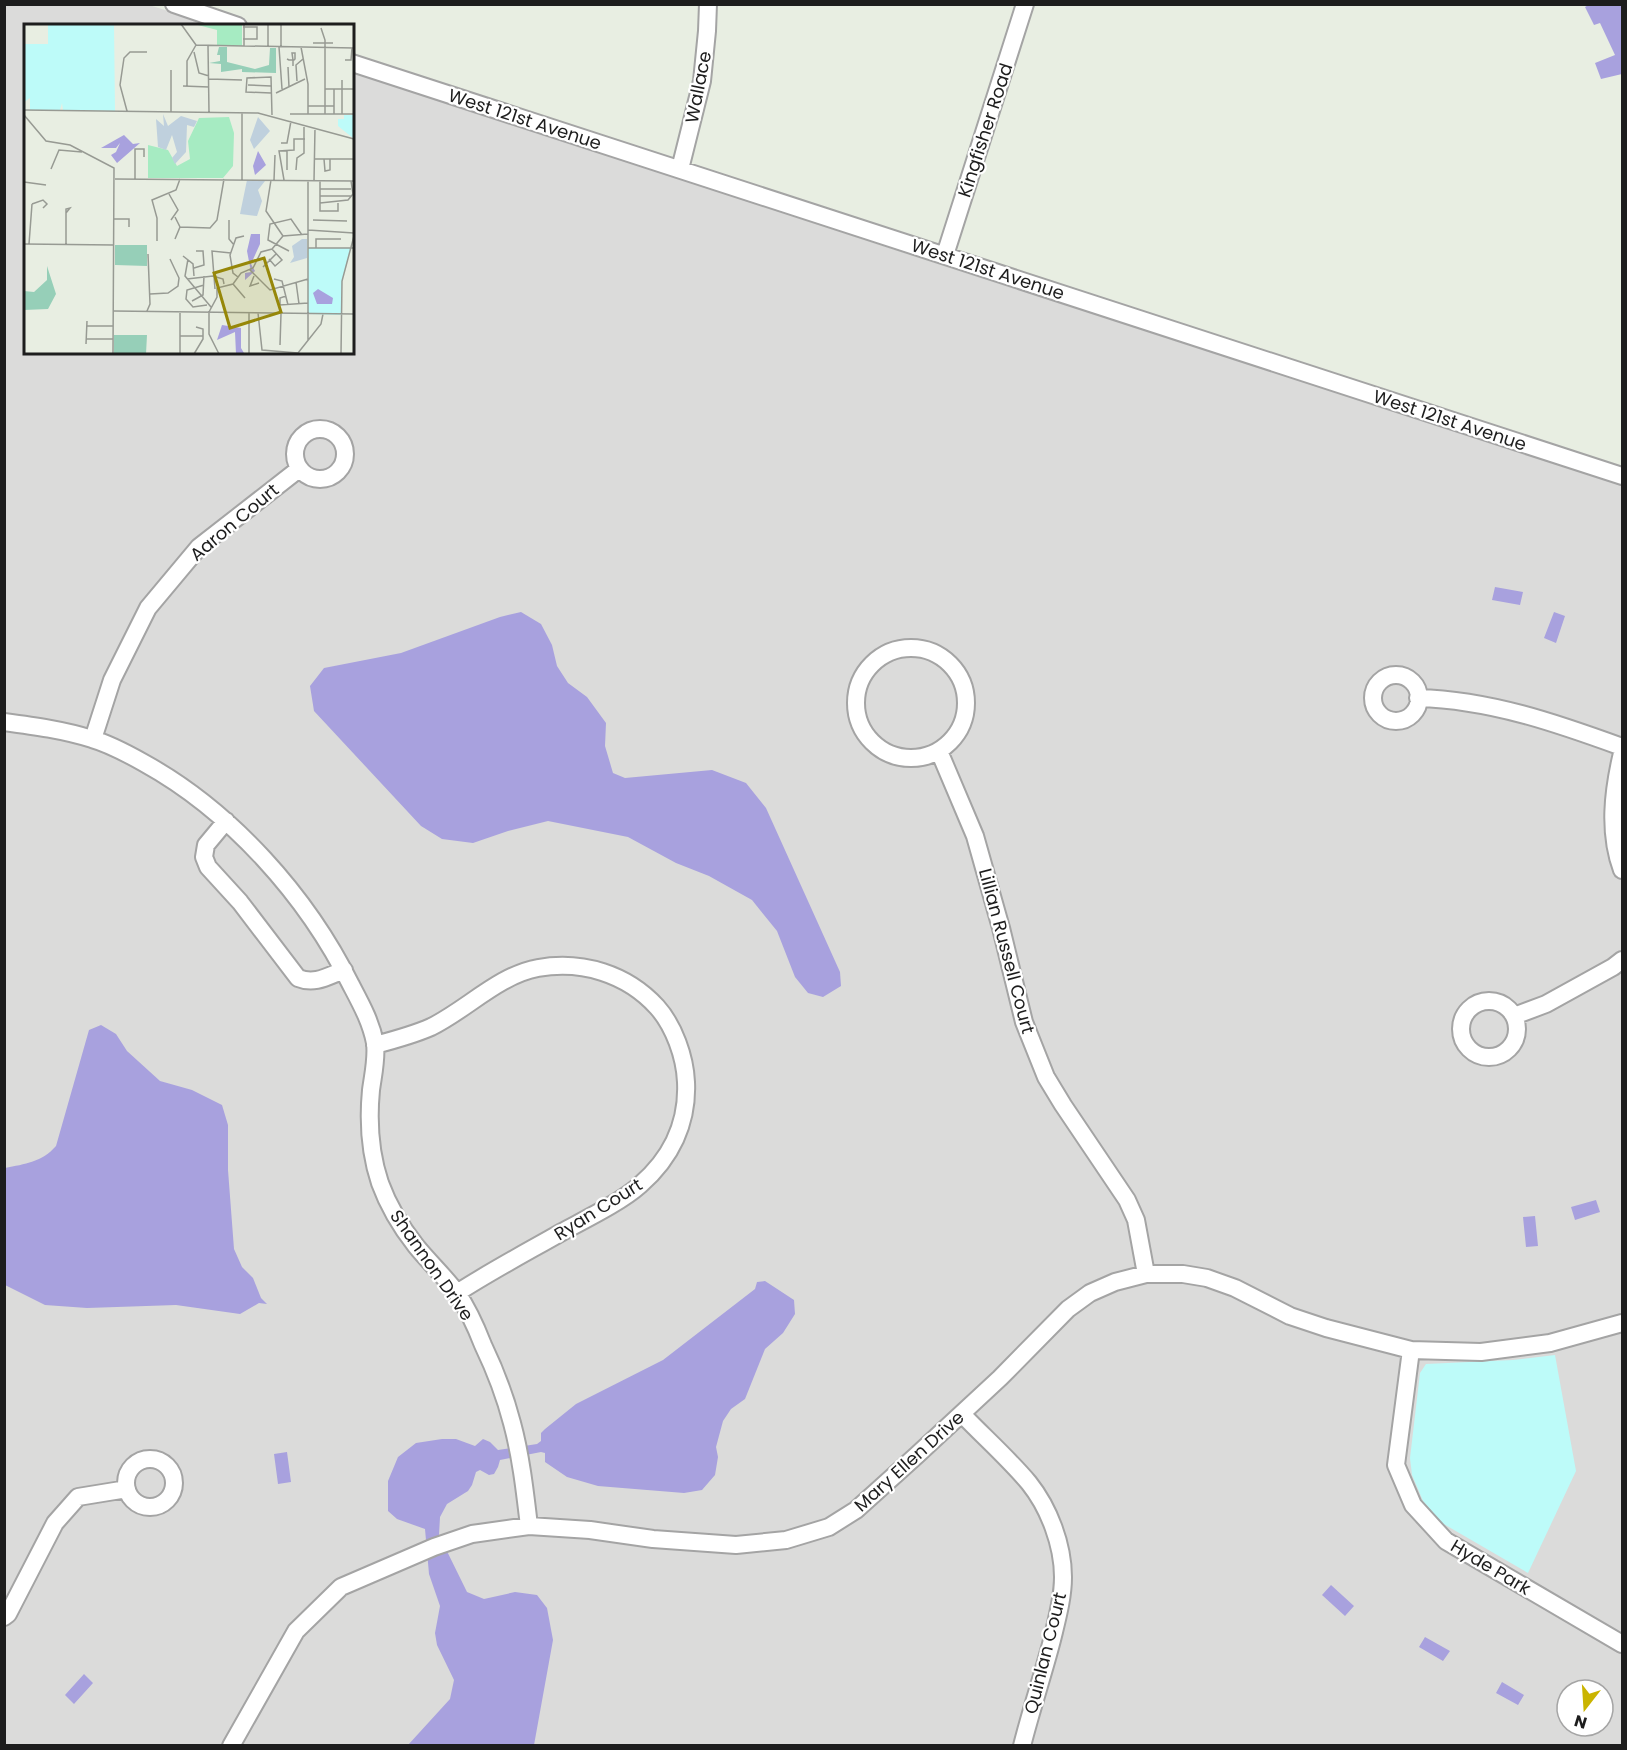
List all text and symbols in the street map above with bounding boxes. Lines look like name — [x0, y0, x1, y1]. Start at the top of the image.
inset map — [24, 24, 354, 354]
street label: Wallace — [679, 49, 717, 125]
street label: Kingfisher Road — [952, 60, 1018, 200]
street label: West 121st Avenue — [445, 82, 605, 156]
street label: West 121st Avenue — [908, 232, 1068, 306]
street label: West 121st Avenue — [1370, 383, 1530, 457]
street label: Aaron Court — [184, 477, 284, 567]
street label: Lillian Russell Court — [973, 866, 1041, 1036]
street label: Ryan Court — [549, 1172, 647, 1246]
street label: Shannon Drive — [384, 1204, 480, 1326]
street label: Mary Ellen Drive — [849, 1405, 969, 1517]
street label: Hyde Park — [1446, 1533, 1536, 1601]
street label: Quinlan Court — [1018, 1589, 1072, 1717]
north arrow — [1555, 1678, 1615, 1738]
text: N — [1572, 1709, 1590, 1735]

